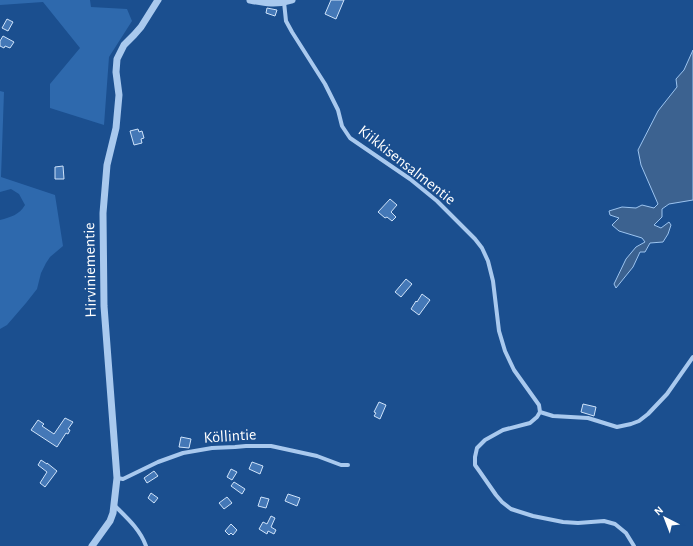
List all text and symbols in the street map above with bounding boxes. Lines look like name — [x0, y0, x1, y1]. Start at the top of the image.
street label: Kiikkisensalmentie — [355, 122, 459, 208]
street label: Hirviniementie — [81, 222, 99, 318]
street label: Köllintie — [203, 426, 257, 446]
north arrow — [645, 498, 685, 538]
text: N — [652, 504, 665, 518]

